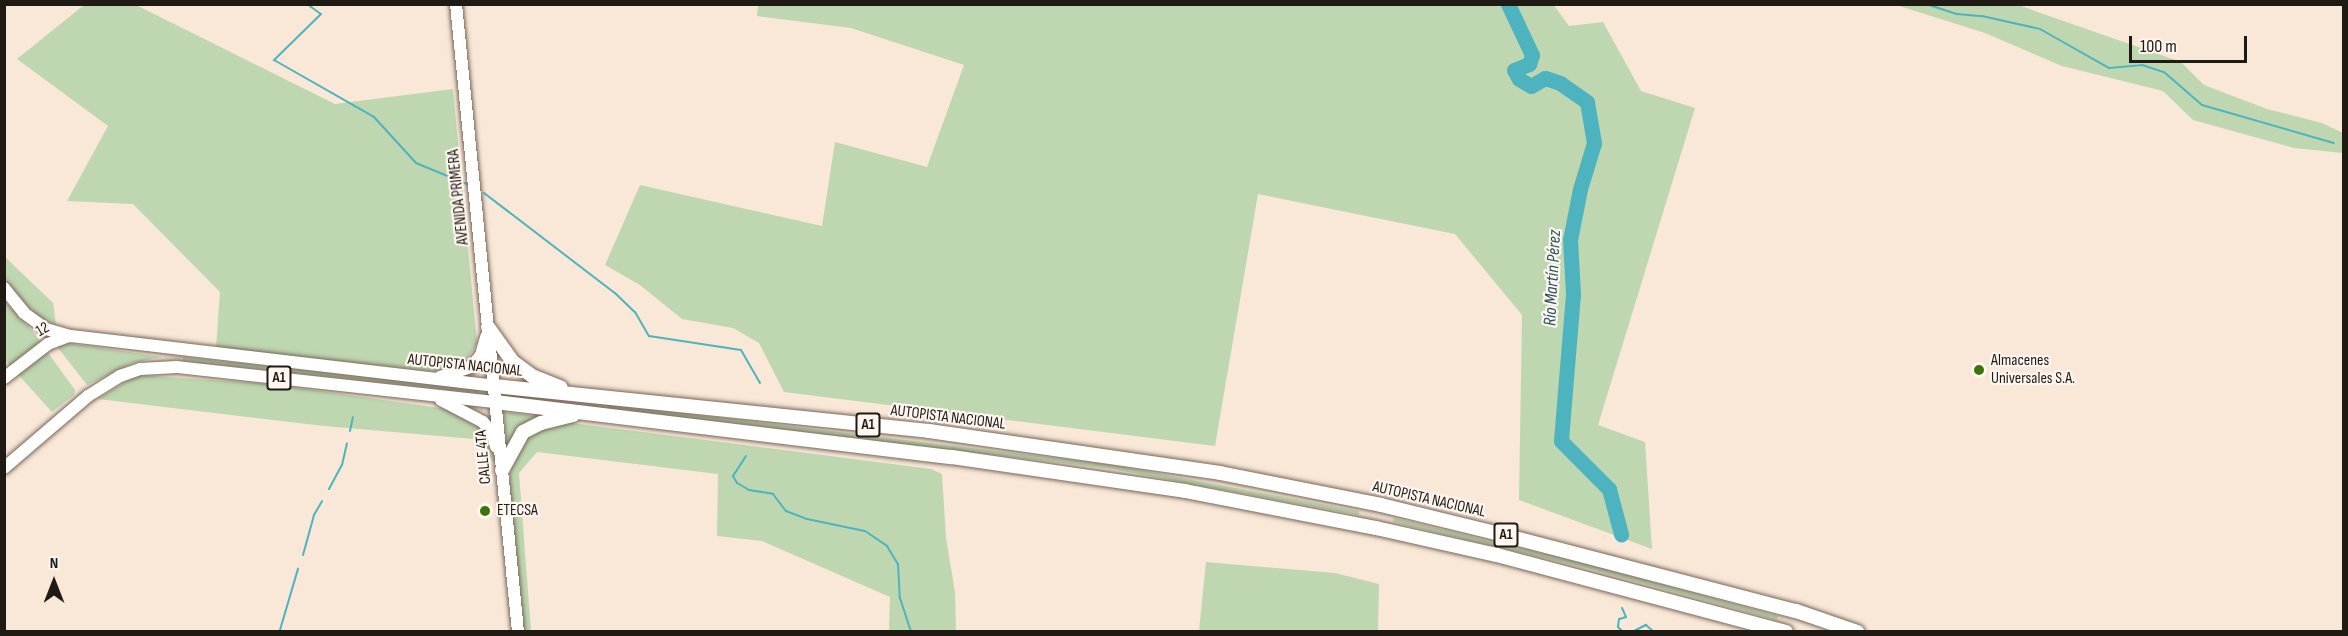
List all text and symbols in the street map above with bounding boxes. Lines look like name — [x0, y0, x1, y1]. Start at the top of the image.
scale bar — [2132, 24, 2250, 62]
text: 100 m — [2140, 36, 2177, 57]
street label: AVENIDA PRIMERA — [444, 148, 474, 246]
water label: Río Martín Pérez — [1540, 229, 1566, 327]
street label: 12 — [33, 319, 53, 341]
street label: AUTOPISTA NACIONAL — [407, 350, 523, 382]
place label: Almacenes Universales S.A. — [1991, 351, 2075, 389]
marker: Almacenes Universales S.A. — [1972, 363, 1986, 377]
road number: A1 — [266, 366, 292, 390]
street label: AUTOPISTA NACIONAL — [890, 401, 1006, 435]
road number: A1 — [854, 413, 882, 437]
street label: CALLE 4TA — [472, 429, 496, 485]
street label: AUTOPISTA NACIONAL — [1371, 478, 1487, 522]
place label: ETECSA — [497, 501, 538, 521]
marker: ETECSA — [478, 504, 492, 518]
road number: A1 — [1492, 523, 1520, 547]
north arrow — [24, 552, 84, 612]
text: N — [50, 554, 58, 573]

